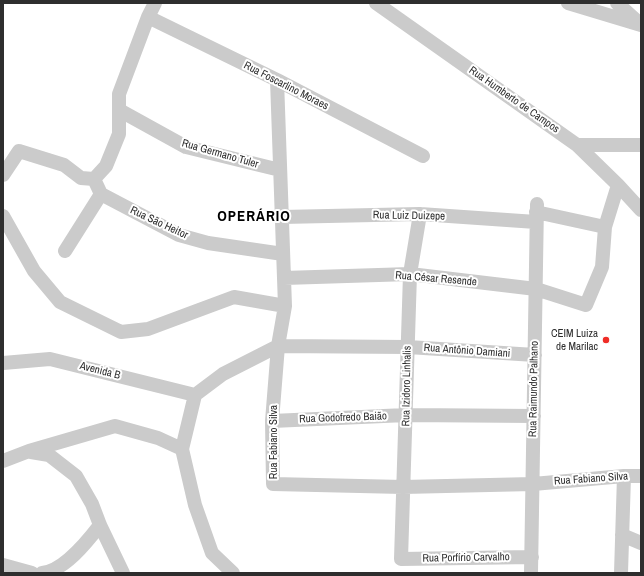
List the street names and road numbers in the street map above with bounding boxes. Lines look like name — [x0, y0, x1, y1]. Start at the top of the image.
street label: Rua Foscarlino Moraes — [241, 59, 331, 113]
street label: Rua Humberto de Campos — [466, 64, 562, 136]
street label: Rua Germano Tuler — [180, 137, 260, 171]
street label: Rua São Heitor — [128, 204, 190, 242]
street label: Rua Luiz Duizepe — [373, 209, 445, 223]
street label: Rua César Resende — [395, 269, 477, 289]
street label: Rua Antônio Damiani — [423, 341, 511, 361]
street label: Rua Raimundo Palhano — [527, 341, 541, 437]
street label: Rua Izidoro Linhalis — [400, 346, 414, 426]
street label: Avenida B — [78, 360, 122, 382]
street label: Rua Fabiano Silva — [267, 405, 281, 479]
street label: Rua Godofredo Baião — [299, 410, 387, 426]
street label: Rua Fabiano Silva — [553, 470, 629, 488]
street label: Rua Porfírio Carvalho — [422, 551, 510, 565]

